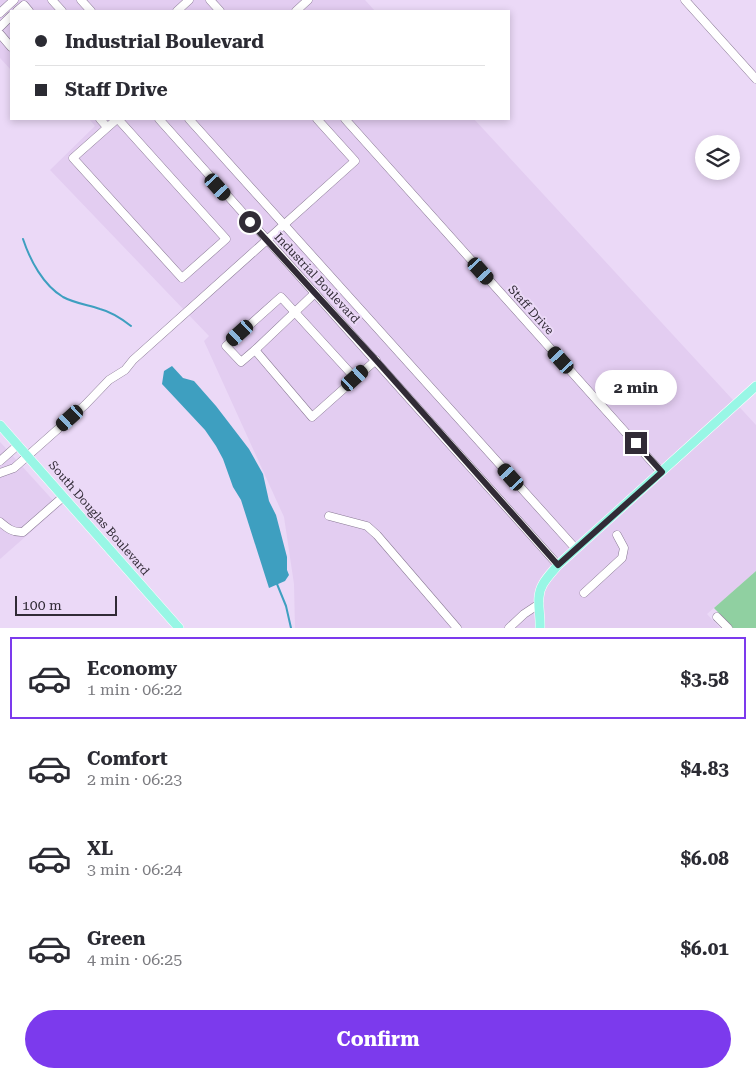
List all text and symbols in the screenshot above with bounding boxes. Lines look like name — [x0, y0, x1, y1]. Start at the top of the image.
text: Industrial Boulevard — [65, 30, 264, 53]
text: Staff Drive — [65, 78, 168, 101]
map controls — [695, 135, 740, 180]
button: layers — [695, 135, 740, 180]
car — [202, 171, 233, 203]
route start — [239, 211, 261, 233]
street label: Industrial Boulevard — [271, 230, 363, 326]
car — [465, 255, 496, 287]
street label: Staff Drive — [505, 283, 557, 338]
car — [223, 317, 256, 349]
car — [545, 344, 576, 376]
car — [338, 362, 371, 394]
callout: 2 min — [595, 370, 677, 406]
text: 2 min — [614, 378, 658, 397]
car — [53, 402, 86, 434]
route end — [625, 432, 647, 454]
street label: South Douglas Boulevard — [46, 458, 153, 578]
car — [495, 461, 526, 493]
scale bar — [15, 593, 118, 616]
text: 100 m — [22, 597, 62, 613]
icon: car — [27, 656, 72, 701]
text: Economy — [87, 657, 177, 680]
text: $3.58 — [680, 667, 729, 690]
text: 1 min · 06:22 — [87, 680, 182, 699]
icon: car — [27, 746, 72, 791]
text: Comfort — [87, 747, 168, 770]
text: $4.83 — [680, 757, 729, 780]
text: 2 min · 06:23 — [87, 770, 182, 789]
icon: car — [27, 836, 72, 881]
text: XL — [87, 837, 113, 860]
text: $6.08 — [680, 847, 729, 870]
text: 3 min · 06:24 — [87, 860, 182, 879]
icon: car — [27, 926, 72, 971]
text: Green — [87, 927, 145, 950]
text: $6.01 — [680, 937, 729, 960]
text: 4 min · 06:25 — [87, 950, 182, 969]
button: Confirm — [25, 1010, 731, 1068]

